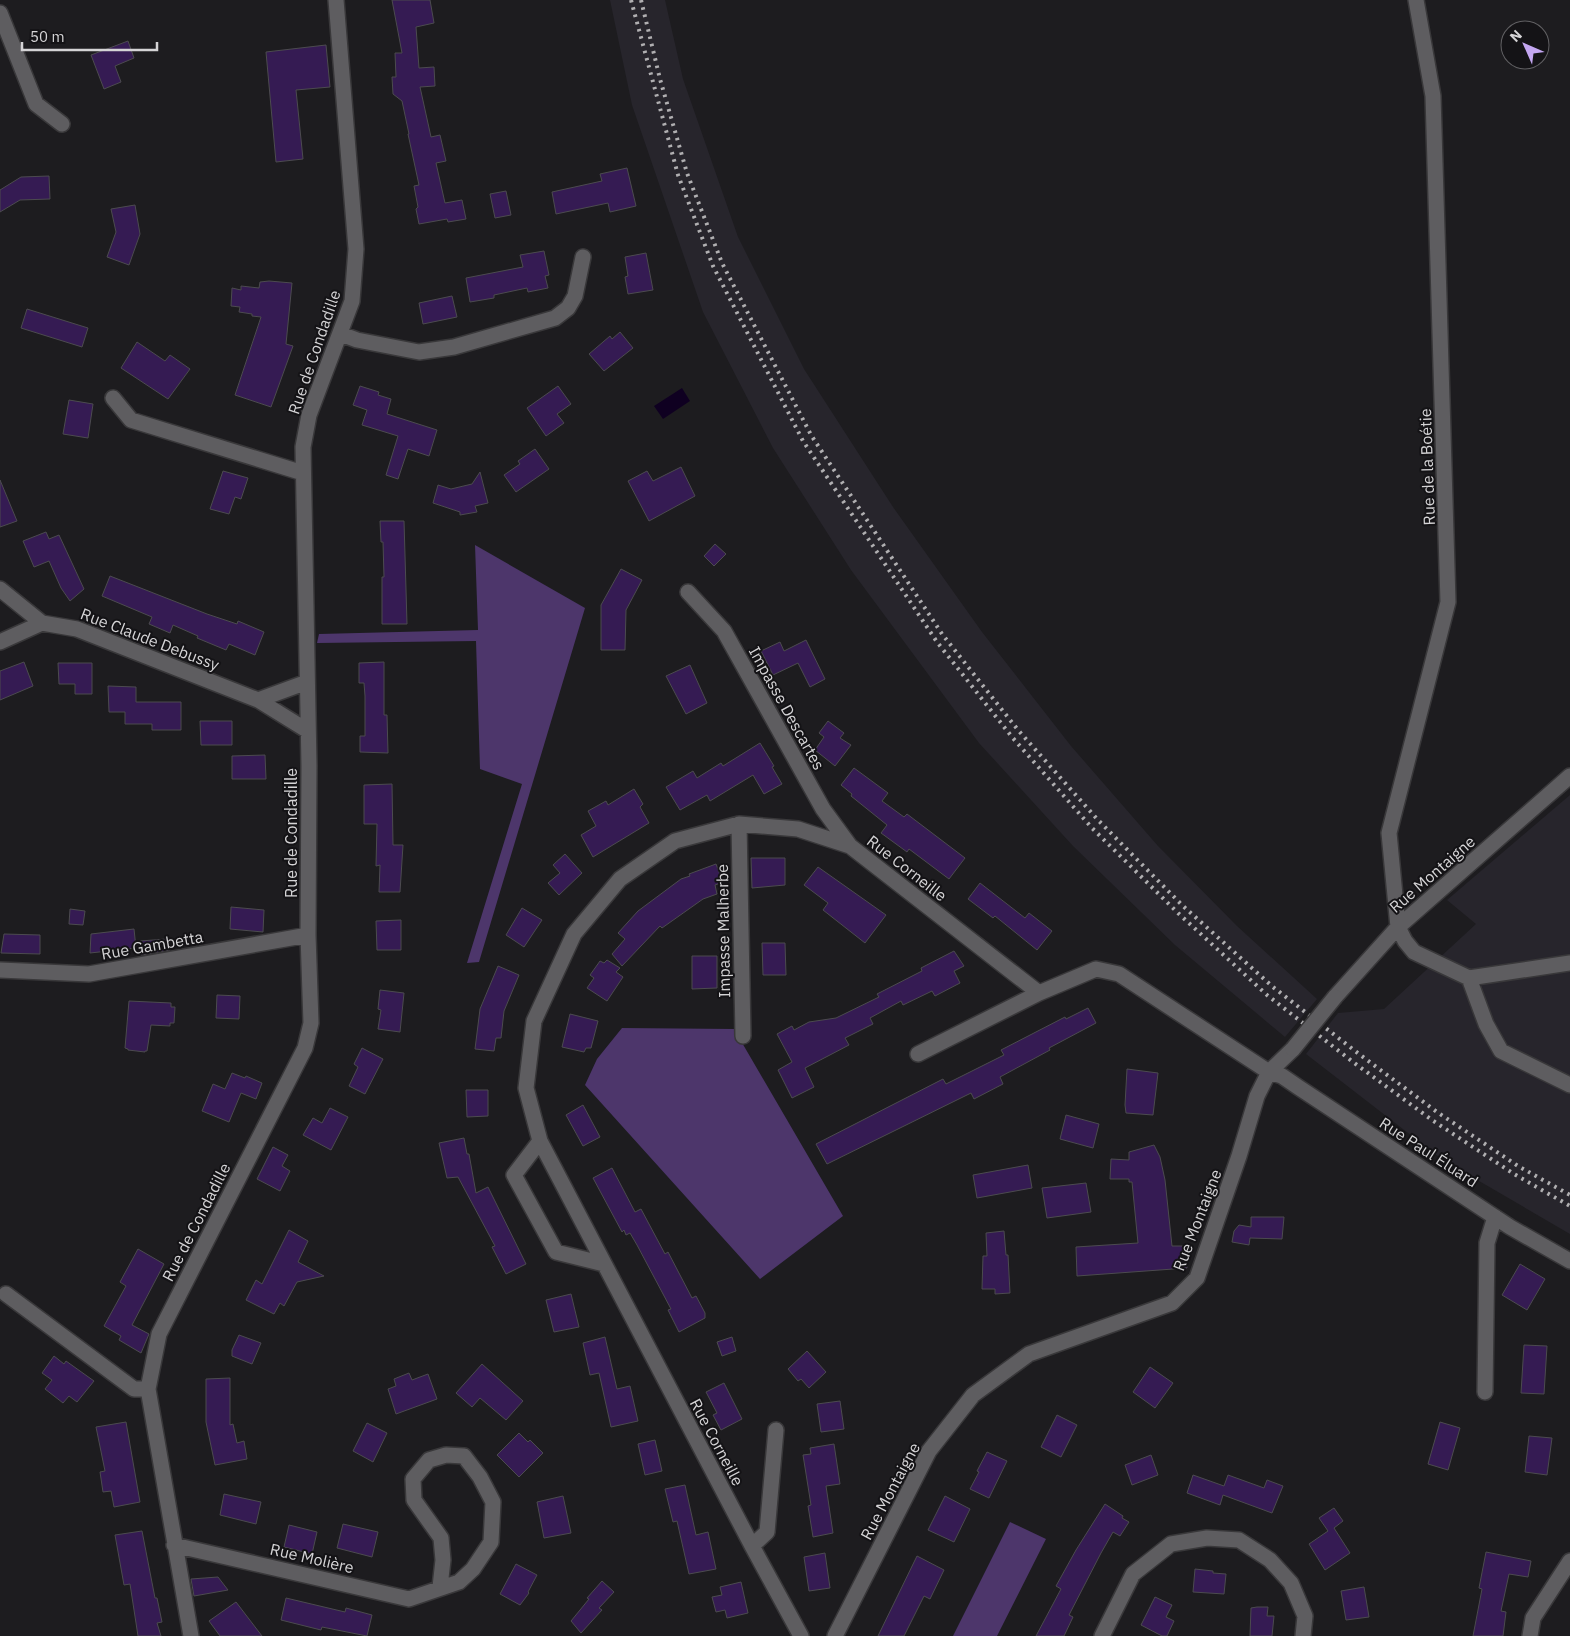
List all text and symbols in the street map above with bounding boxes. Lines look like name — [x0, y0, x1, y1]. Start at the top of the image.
scale bar — [22, 20, 158, 52]
north arrow — [1500, 20, 1550, 70]
text: N — [1506, 26, 1526, 46]
text: 50 m — [30, 27, 65, 46]
street label: Rue de Condadille — [283, 287, 345, 417]
street label: Rue de la Boétie — [1415, 408, 1439, 526]
street label: Rue Claude Debussy — [78, 603, 222, 675]
street label: Impasse Descartes — [745, 643, 829, 773]
street label: Rue de Condadille — [281, 768, 301, 898]
street label: Rue Corneille — [863, 831, 951, 906]
street label: Rue Montaigne — [1385, 831, 1479, 917]
street label: Impasse Malherbe — [712, 864, 734, 998]
street label: Rue Gambetta — [99, 926, 205, 964]
street label: Rue Paul Éluard — [1376, 1112, 1483, 1191]
street label: Rue de Condadille — [158, 1159, 235, 1285]
street label: Rue Montaigne — [1168, 1166, 1226, 1274]
street label: Rue Corneille — [686, 1395, 748, 1489]
street label: Rue Montaigne — [856, 1439, 924, 1543]
street label: Rue Molière — [268, 1539, 356, 1577]

